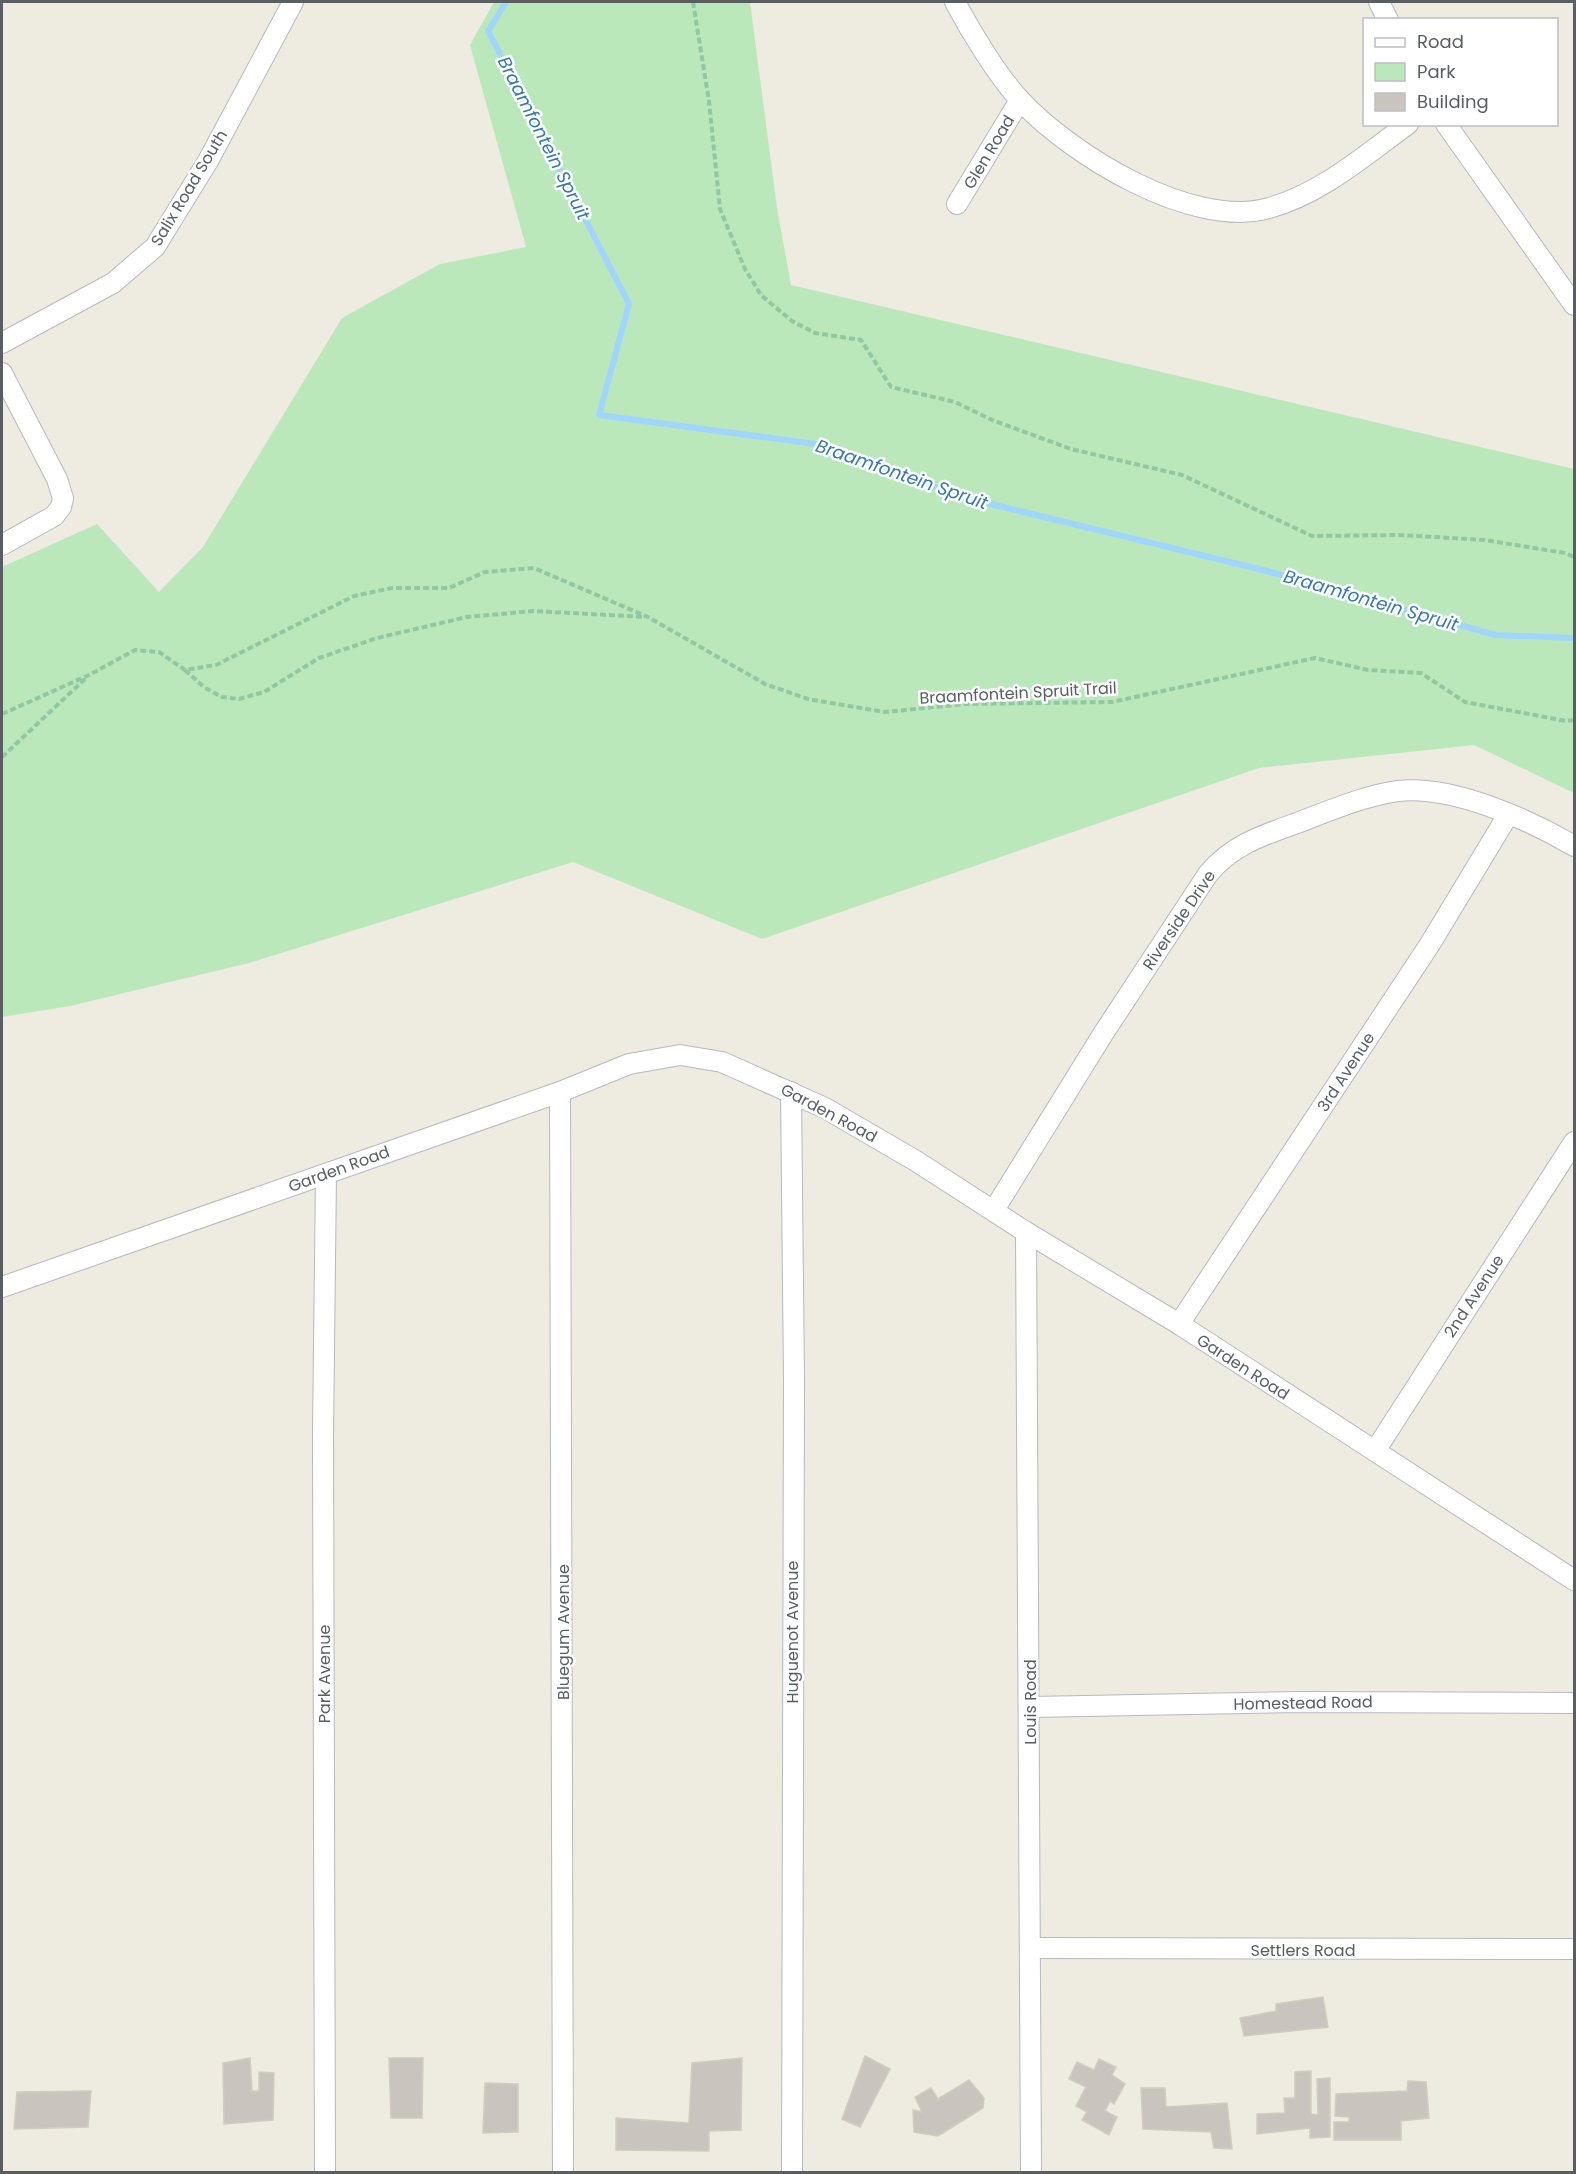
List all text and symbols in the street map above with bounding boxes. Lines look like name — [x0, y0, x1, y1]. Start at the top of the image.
legend — [1363, 18, 1558, 126]
text: Road — [1417, 29, 1464, 54]
water label: Braamfontein Spruit — [492, 52, 596, 224]
text: Park — [1417, 59, 1456, 84]
text: Building — [1417, 89, 1489, 114]
street label: Glen Road — [958, 111, 1020, 193]
street label: Salix Road South — [145, 126, 233, 250]
water label: Braamfontein Spruit — [813, 433, 992, 515]
water label: Braamfontein Spruit — [1281, 563, 1462, 637]
street label: Braamfontein Spruit Trail — [919, 676, 1117, 710]
street label: Riverside Drive — [1137, 865, 1221, 974]
street label: 3rd Avenue — [1312, 1028, 1380, 1116]
street label: Garden Road — [777, 1078, 881, 1148]
street label: Garden Road — [285, 1140, 393, 1198]
street label: 2nd Avenue — [1439, 1250, 1509, 1342]
street label: Garden Road — [1192, 1328, 1294, 1406]
street label: Huguenot Avenue — [781, 1560, 804, 1703]
street label: Bluegum Avenue — [552, 1564, 575, 1700]
street label: Park Avenue — [313, 1625, 336, 1723]
street label: Louis Road — [1019, 1659, 1042, 1745]
street label: Homestead Road — [1233, 1690, 1373, 1716]
street label: Settlers Road — [1250, 1939, 1356, 1962]

